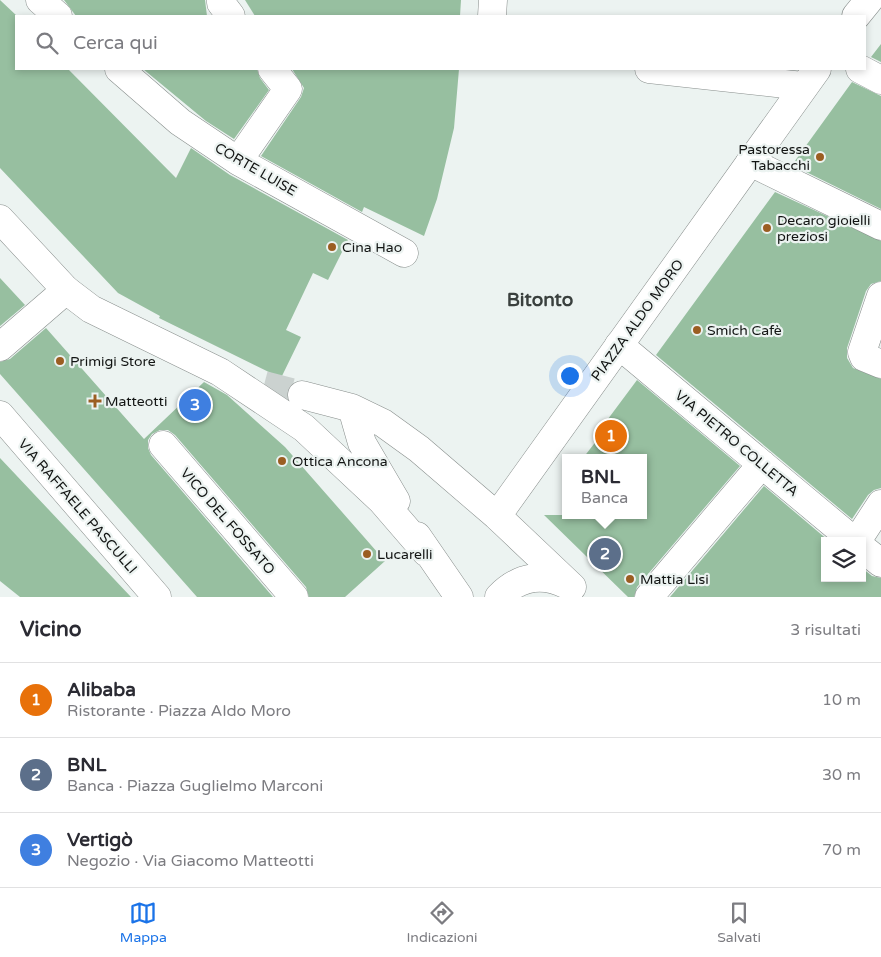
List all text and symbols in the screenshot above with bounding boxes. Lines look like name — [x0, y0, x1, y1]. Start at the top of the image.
search box — [15, 15, 866, 70]
icon: search — [33, 29, 61, 57]
text: Cerca qui — [73, 32, 158, 54]
street label: CORTE LUISE — [212, 139, 300, 200]
place label: Pastoressa Tabacchi — [738, 141, 810, 174]
marker: Pastoressa Tabacchi — [814, 151, 826, 163]
place label: Decaro gioielli preziosi — [777, 212, 871, 245]
marker: Decaro gioielli preziosi — [761, 222, 773, 234]
place label: Cina Hao — [342, 239, 402, 256]
marker: Cina Hao — [326, 241, 338, 253]
street label: PIAZZA ALDO MORO — [588, 256, 687, 384]
district label: Bitonto — [507, 289, 573, 311]
place label: Smich Cafè — [707, 322, 782, 339]
marker: Smich Cafè — [691, 324, 703, 336]
place label: Primigi Store — [70, 353, 156, 370]
marker: Primigi Store — [54, 355, 66, 367]
your location — [557, 363, 583, 389]
pin: 3 — [179, 386, 211, 424]
street label: VIA PIETRO COLLETTA — [671, 387, 802, 500]
place label: Matteotti — [105, 393, 167, 410]
marker: Matteotti — [89, 395, 101, 407]
pin: 1 — [595, 417, 627, 455]
street label: VIA RAFFAELE PASCULLI — [15, 436, 141, 577]
place label: Ottica Ancona — [292, 453, 388, 470]
popup — [562, 454, 647, 519]
marker: Ottica Ancona — [276, 455, 288, 467]
street label: VICO DEL FOSSATO — [177, 465, 278, 578]
text: BNL — [581, 466, 620, 488]
text: Banca — [581, 488, 628, 508]
pin: 2 — [589, 535, 621, 573]
map controls — [821, 537, 866, 582]
button: layers — [821, 537, 866, 582]
place label: Lucarelli — [377, 546, 432, 563]
marker: Lucarelli — [361, 548, 373, 560]
place label: Mattia Lisi — [640, 571, 709, 588]
marker: Mattia Lisi — [624, 573, 636, 585]
text: Vicino — [20, 617, 82, 642]
text: 3 risultati — [790, 620, 861, 640]
text: Alibaba — [67, 679, 136, 701]
text: 1 — [31, 690, 41, 710]
text: 10 m — [822, 690, 861, 710]
text: Ristorante · Piazza Aldo Moro — [67, 701, 291, 721]
text: BNL — [67, 754, 106, 776]
text: 2 — [31, 765, 41, 785]
text: 30 m — [822, 765, 861, 785]
text: Banca · Piazza Guglielmo Marconi — [67, 776, 323, 796]
text: Vertigò — [67, 829, 133, 851]
text: 3 — [31, 840, 41, 860]
text: 70 m — [822, 840, 861, 860]
text: Negozio · Via Giacomo Matteotti — [67, 851, 314, 871]
tab: Mappa — [120, 899, 167, 946]
tab: Indicazioni — [407, 899, 478, 946]
tab: Salvati — [717, 899, 761, 946]

